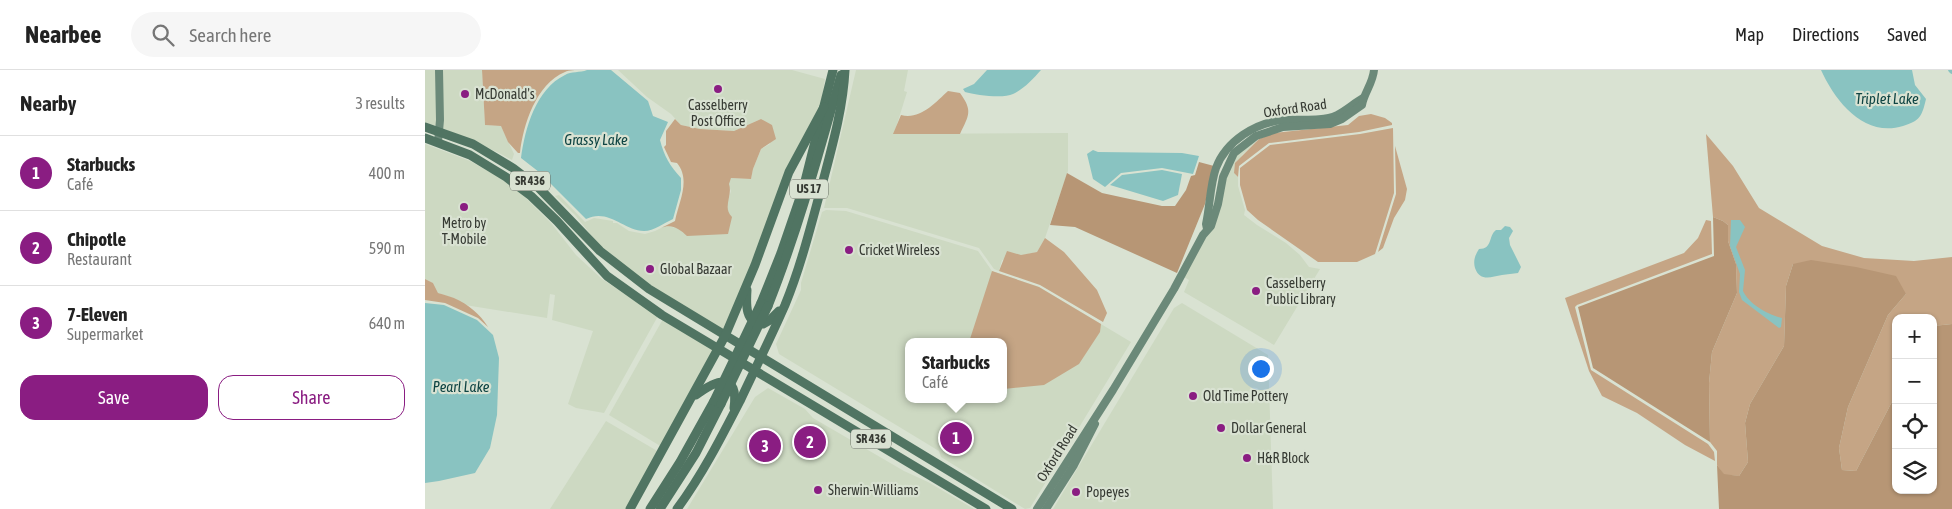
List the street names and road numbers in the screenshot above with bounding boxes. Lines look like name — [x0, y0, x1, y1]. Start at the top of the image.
street label: Oxford Road — [1262, 96, 1328, 120]
road number: SR 436 — [510, 172, 550, 190]
road number: US 17 — [790, 180, 828, 198]
street label: Oxford Road — [1033, 422, 1081, 484]
road number: SR 436 — [851, 429, 891, 448]

